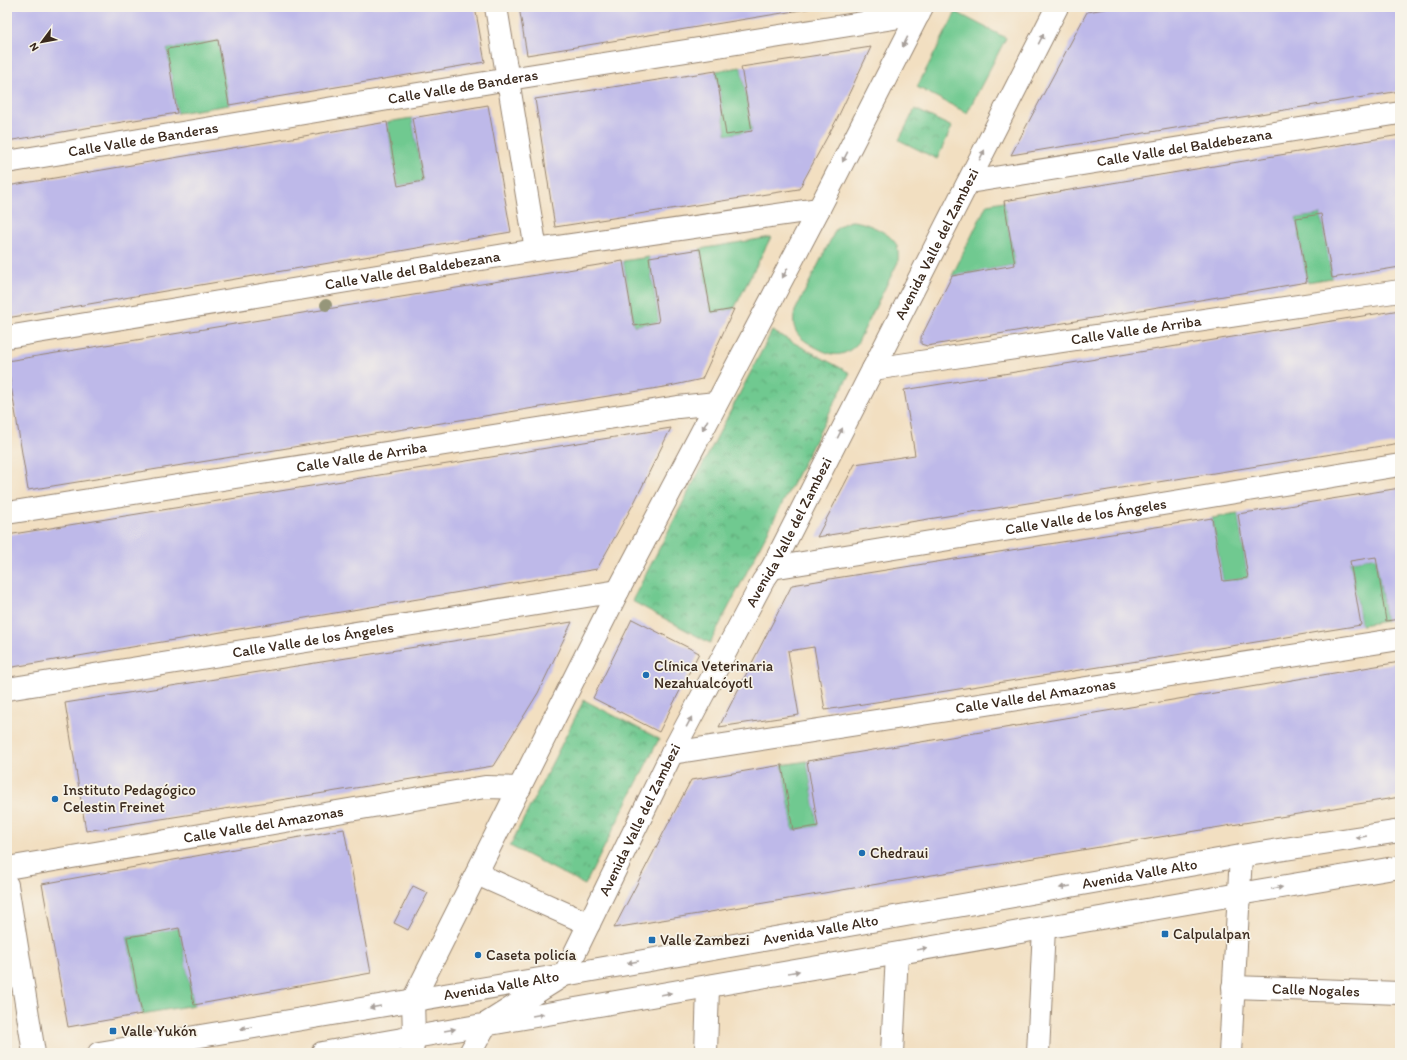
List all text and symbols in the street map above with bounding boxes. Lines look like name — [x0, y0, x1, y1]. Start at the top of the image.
north arrow — [22, 22, 62, 62]
one-way arrow — [1038, 34, 1044, 45]
one-way arrow — [902, 36, 908, 48]
text: N — [26, 40, 41, 54]
street label: Calle Valle de Banderas — [386, 66, 539, 108]
street label: Calle Valle de Banderas — [67, 118, 220, 161]
street label: Calle Valle del Baldebezana — [1095, 125, 1274, 170]
one-way arrow — [979, 150, 985, 161]
one-way arrow — [842, 152, 849, 163]
street label: Avenida Valle del Zambezi — [891, 165, 982, 322]
street label: Calle Valle del Baldebezana — [323, 247, 502, 294]
one-way arrow — [782, 267, 788, 278]
street label: Calle Valle de Arriba — [1070, 311, 1203, 349]
one-way arrow — [702, 419, 708, 431]
one-way arrow — [837, 427, 843, 439]
street label: Calle Valle de Arriba — [295, 438, 428, 476]
street label: Avenida Valle del Zambezi — [742, 454, 836, 610]
street label: Calle Valle de los Ángeles — [1004, 494, 1168, 539]
street label: Calle Valle de los Ángeles — [231, 618, 395, 662]
place label: Clínica Veterinaria Nezahualcóyotl — [654, 657, 774, 692]
marker: Clínica Veterinaria Nezahualcóyotl — [641, 670, 651, 680]
street label: Calle Valle del Amazonas — [954, 675, 1117, 718]
one-way arrow — [685, 716, 692, 727]
street label: Avenida Valle del Zambezi — [595, 740, 684, 899]
place label: Instituto Pedagógico Celestin Freinet — [63, 781, 196, 816]
marker: Instituto Pedagógico Celestin Freinet — [50, 794, 60, 804]
street label: Calle Valle del Amazonas — [182, 802, 345, 847]
one-way arrow — [1355, 834, 1368, 840]
place label: Chedraui — [870, 844, 928, 862]
marker: Chedraui — [857, 848, 867, 858]
street label: Avenida Valle Alto — [1081, 855, 1199, 893]
one-way arrow — [1059, 884, 1071, 890]
one-way arrow — [1271, 885, 1283, 891]
street label: Avenida Valle Alto — [761, 911, 880, 949]
place label: Calpulalpan — [1173, 925, 1251, 943]
marker: Calpulalpan — [1160, 929, 1170, 939]
place label: Valle Zambezi — [660, 931, 750, 949]
marker: Valle Zambezi — [647, 935, 657, 945]
place label: Caseta policía — [486, 946, 576, 964]
one-way arrow — [916, 946, 928, 952]
marker: Caseta policía — [473, 950, 483, 960]
one-way arrow — [627, 960, 640, 966]
street label: Avenida Valle Alto — [442, 967, 561, 1004]
one-way arrow — [788, 968, 800, 974]
street label: Calle Nogales — [1272, 979, 1360, 1001]
one-way arrow — [660, 991, 672, 997]
one-way arrow — [369, 1004, 381, 1010]
one-way arrow — [532, 1012, 544, 1018]
place label: Valle Yukón — [121, 1022, 197, 1040]
one-way arrow — [240, 1025, 253, 1031]
marker: Valle Yukón — [108, 1026, 118, 1036]
one-way arrow — [444, 1027, 456, 1033]

